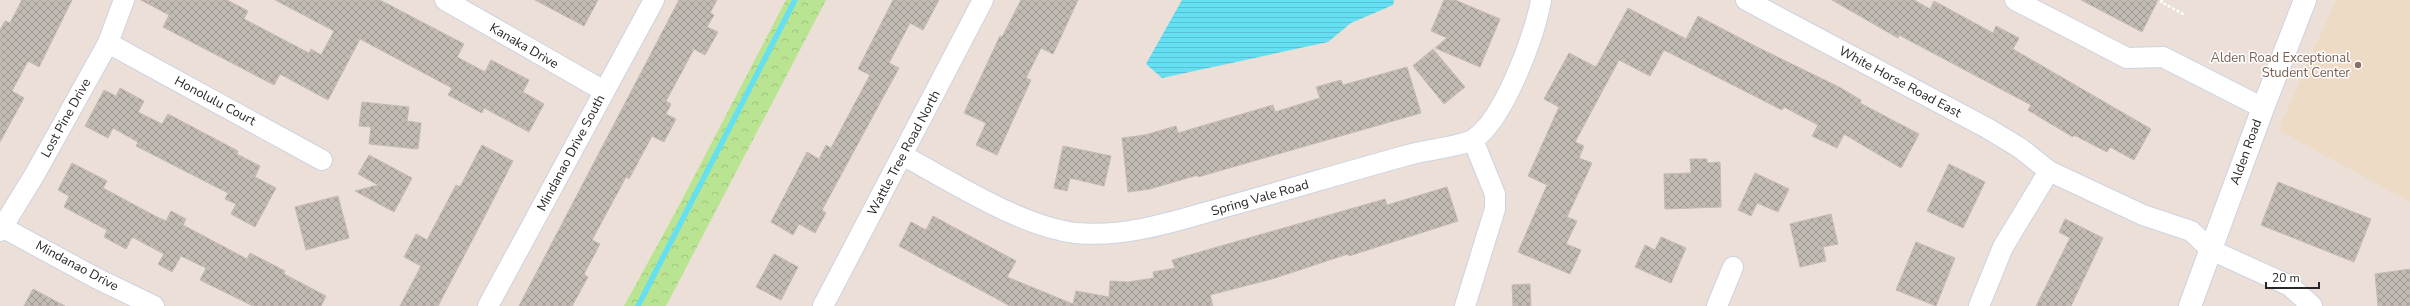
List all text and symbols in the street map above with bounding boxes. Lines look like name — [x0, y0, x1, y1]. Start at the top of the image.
street label: Kanaka Drive — [486, 19, 562, 73]
street label: White Horse Road East — [1836, 42, 1965, 122]
place label: Alden Road Exceptional Student Center — [2210, 49, 2350, 82]
marker: Alden Road Exceptional Student Center — [2353, 60, 2363, 70]
street label: Honolulu Court — [171, 72, 259, 130]
street label: Lost Pine Drive — [37, 75, 95, 161]
street label: Wattle Tree Road North — [863, 87, 945, 219]
street label: Mindanao Drive South — [533, 92, 609, 214]
street label: Alden Road — [2226, 117, 2266, 187]
street label: Spring Vale Road — [1209, 175, 1311, 221]
street label: Mindanao Drive — [32, 237, 122, 295]
scale bar — [2266, 264, 2319, 290]
text: 20 m — [2272, 270, 2300, 286]

